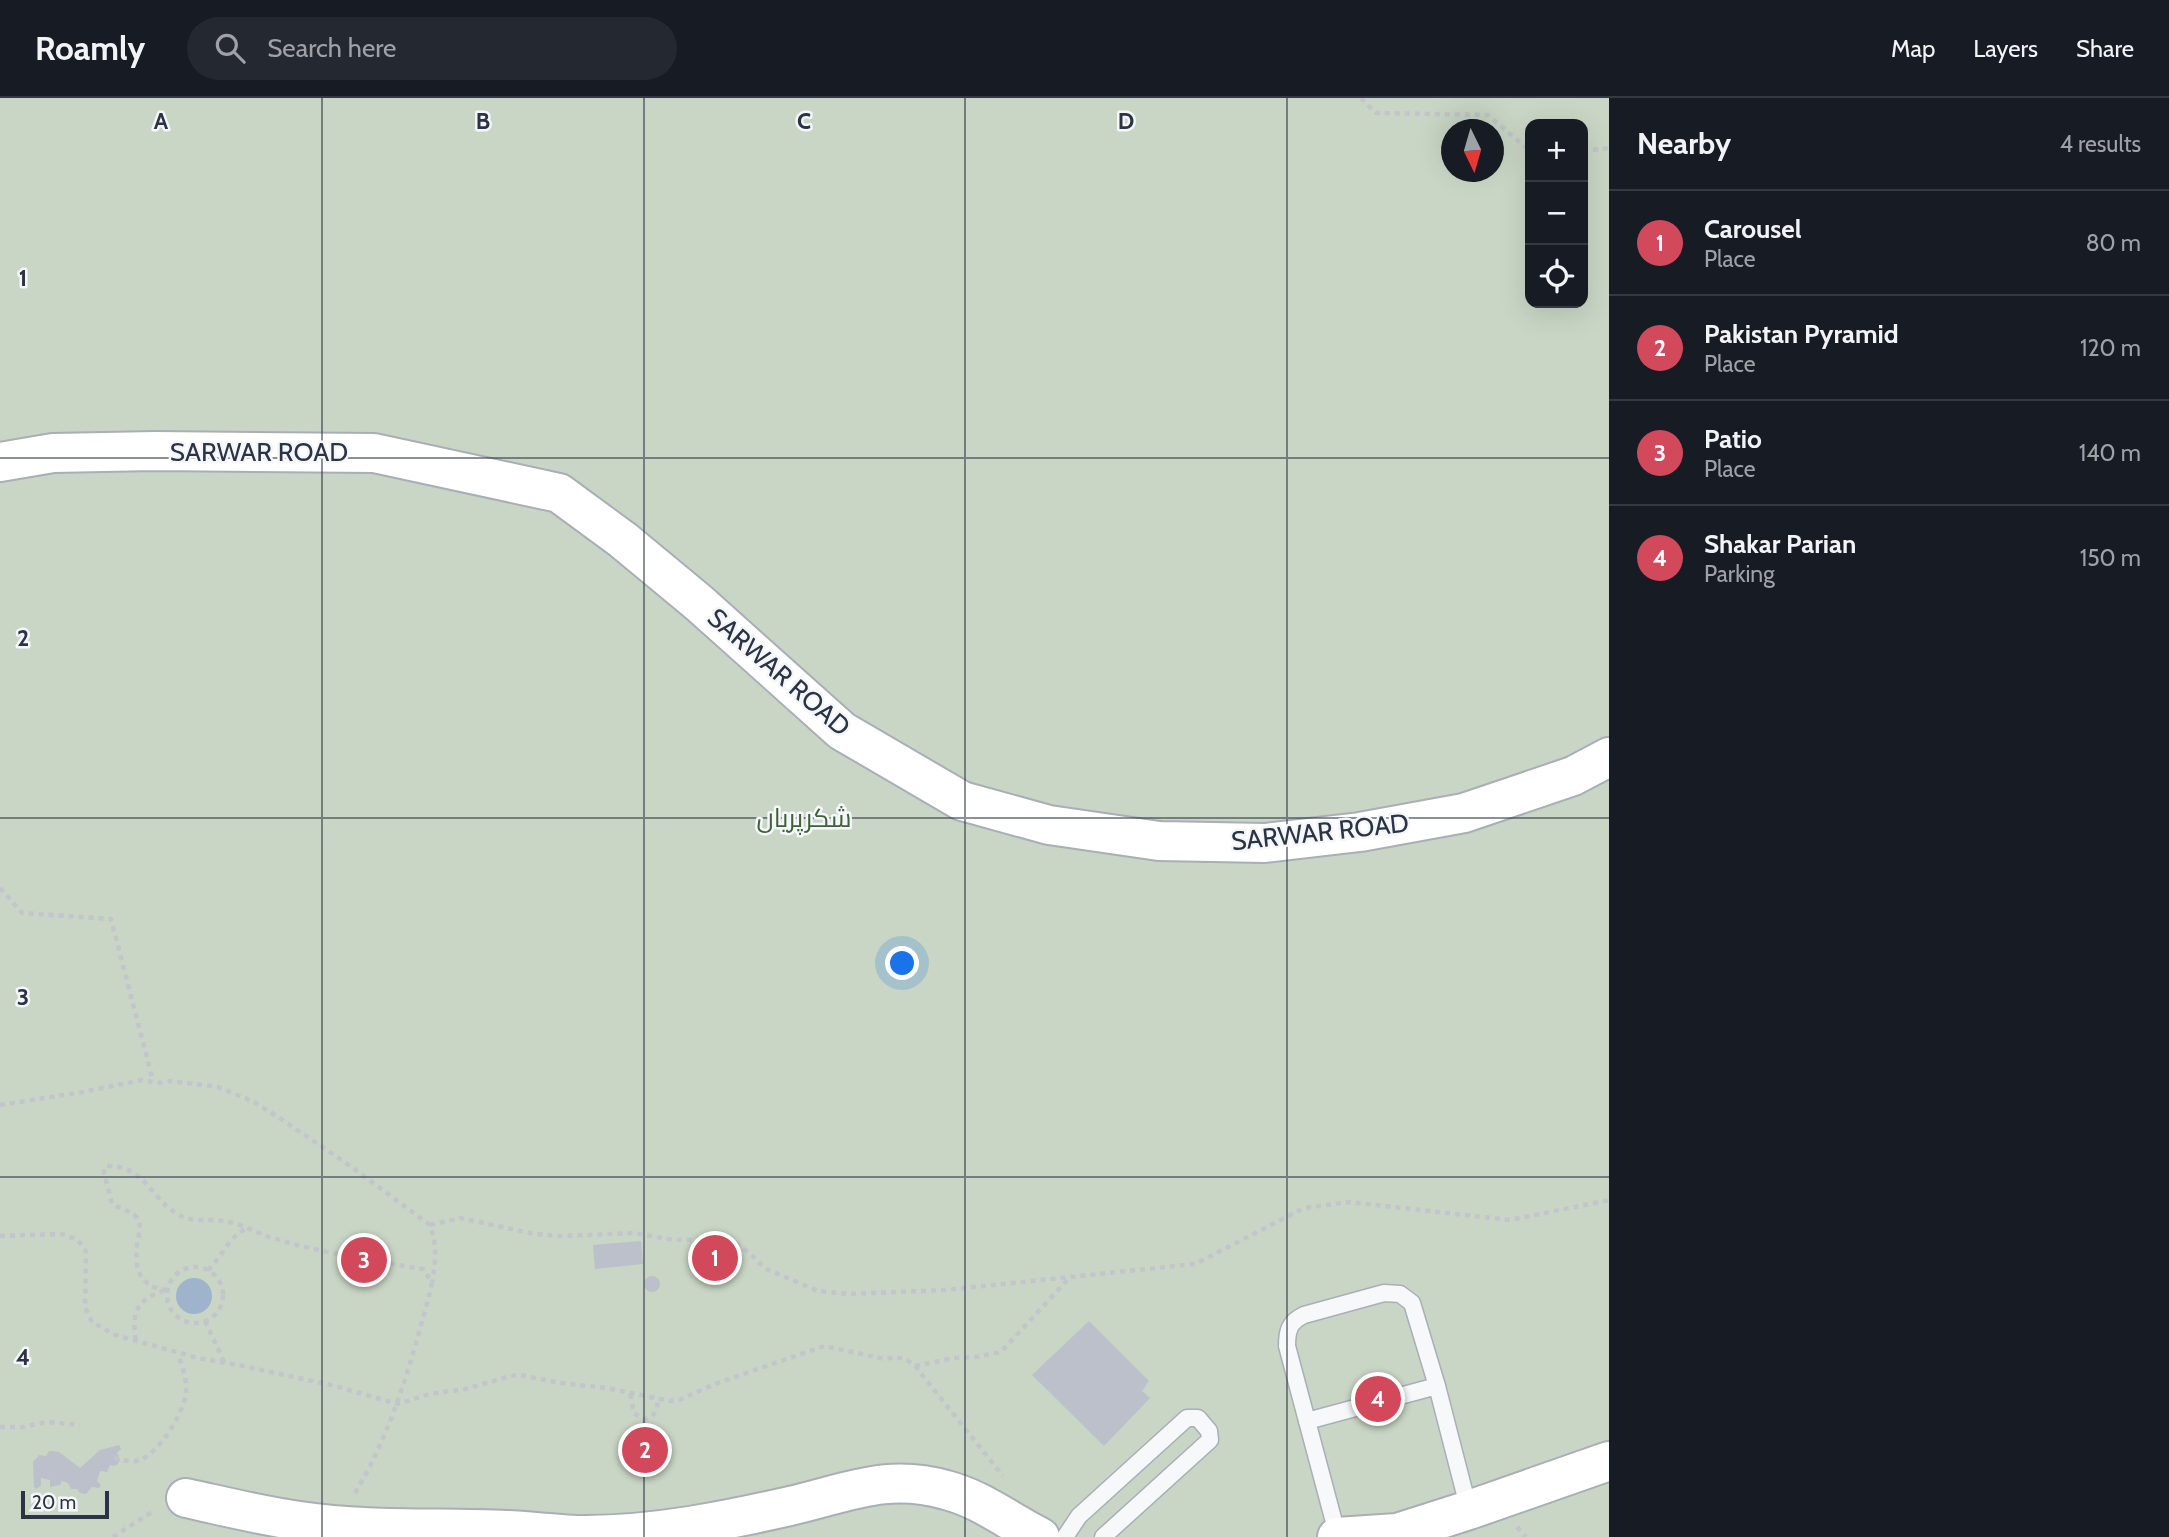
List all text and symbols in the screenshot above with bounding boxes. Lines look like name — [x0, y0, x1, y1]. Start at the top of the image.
search box — [187, 17, 677, 80]
text: Roamly — [35, 28, 145, 68]
icon: search — [211, 29, 249, 67]
text: Search here — [267, 32, 396, 64]
text: Map — [1891, 34, 1935, 63]
text: Layers — [1973, 34, 2038, 63]
text: Share — [2076, 34, 2134, 63]
text: A — [154, 107, 169, 135]
text: B — [476, 107, 490, 135]
text: C — [797, 107, 811, 135]
text: D — [1118, 107, 1134, 135]
north arrow — [1441, 119, 1504, 182]
map controls — [1525, 119, 1588, 308]
button: + — [1525, 119, 1588, 182]
text: Nearby — [1637, 125, 1731, 162]
text: 4 results — [2060, 130, 2141, 158]
button: − — [1525, 182, 1588, 245]
text: Carousel — [1704, 213, 1802, 245]
text: 1 — [1656, 229, 1664, 257]
text: 80 m — [2086, 229, 2141, 257]
button: locate — [1525, 245, 1588, 308]
text: Place — [1704, 245, 1756, 273]
text: 1 — [19, 264, 27, 292]
text: Pakistan Pyramid — [1704, 318, 1899, 350]
text: 2 — [1654, 334, 1666, 362]
text: 120 m — [2080, 334, 2141, 362]
text: Place — [1704, 350, 1756, 378]
text: Patio — [1704, 423, 1762, 455]
street label: SARWAR ROAD — [170, 436, 348, 468]
text: 3 — [1654, 439, 1666, 467]
text: 140 m — [2079, 439, 2141, 467]
text: Place — [1704, 455, 1756, 483]
text: Shakar Parian — [1704, 528, 1856, 560]
text: 4 — [1653, 544, 1667, 572]
text: 150 m — [2080, 544, 2141, 572]
text: Parking — [1704, 560, 1775, 588]
street label: SARWAR ROAD — [701, 601, 857, 743]
text: 2 — [17, 624, 29, 652]
park label: شکرپریاں — [756, 802, 852, 835]
street label: SARWAR ROAD — [1230, 807, 1410, 857]
your location — [885, 946, 919, 980]
text: 3 — [17, 983, 29, 1011]
pin: 1 — [692, 1232, 738, 1284]
pin: 3 — [341, 1234, 387, 1286]
text: 4 — [16, 1343, 30, 1371]
pin: 4 — [1355, 1373, 1401, 1425]
pin: 2 — [622, 1424, 668, 1476]
scale bar — [21, 1488, 108, 1520]
text: 20 m — [32, 1491, 76, 1514]

